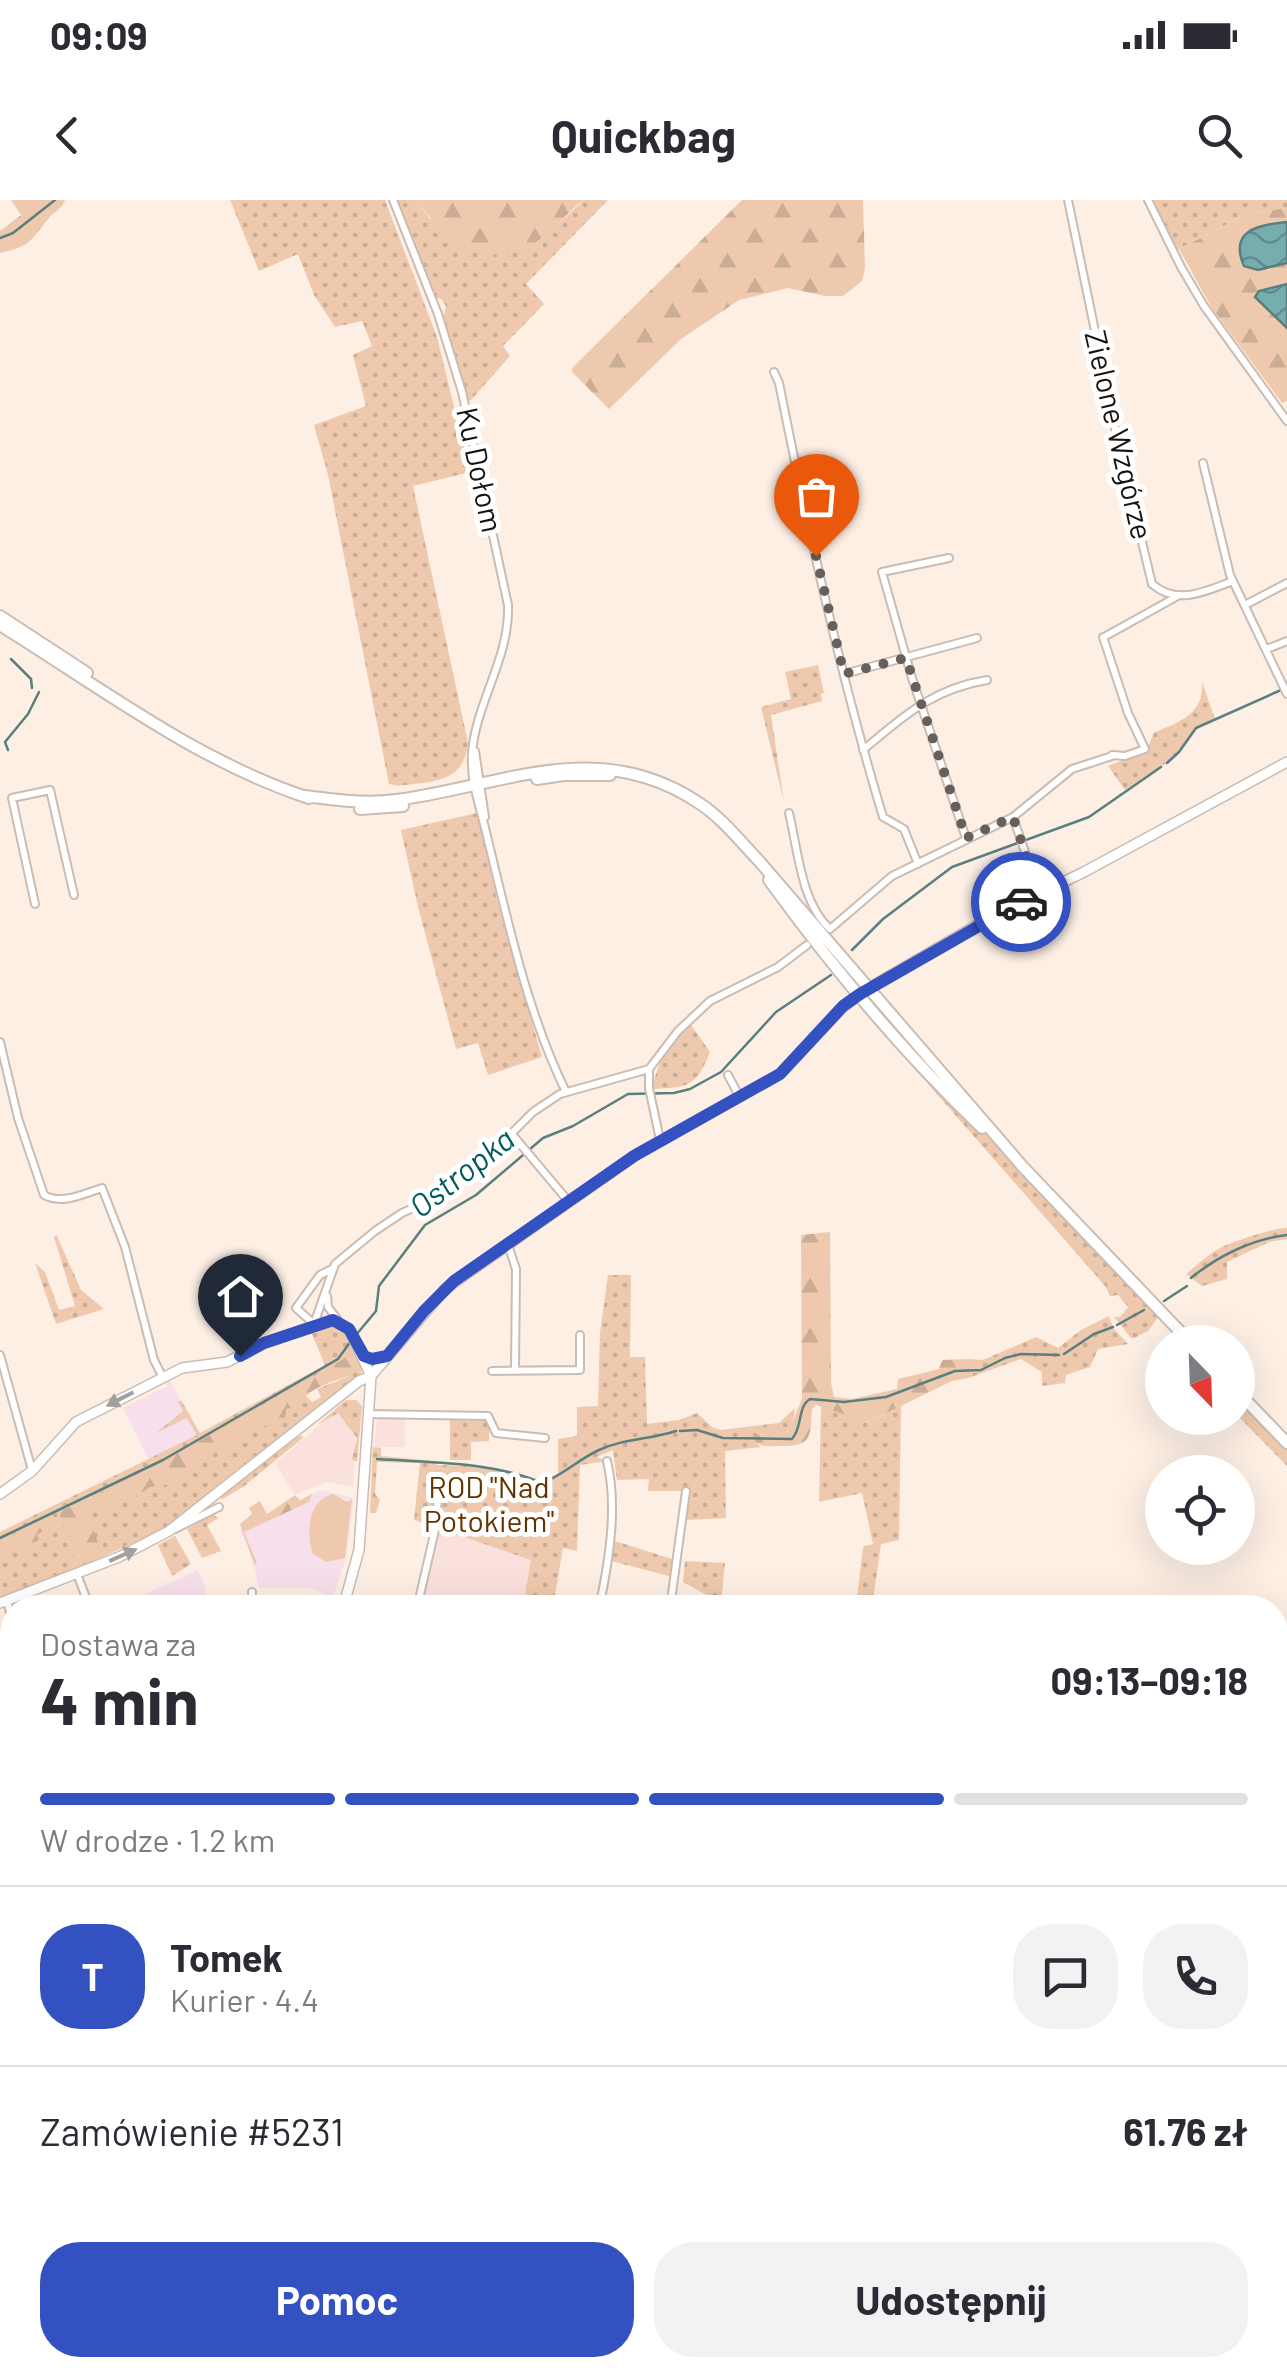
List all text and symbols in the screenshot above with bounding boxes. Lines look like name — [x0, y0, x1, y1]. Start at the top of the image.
text: 09:09 — [50, 12, 148, 58]
icon: back — [40, 108, 95, 163]
text: Quickbag — [551, 108, 736, 162]
icon: search — [1192, 108, 1247, 163]
street label: Zielone Wzgórze — [1078, 326, 1161, 543]
street label: Ku Dołom — [450, 404, 512, 535]
pin — [774, 454, 859, 557]
icon: bag — [789, 469, 844, 524]
courier — [971, 852, 1071, 952]
icon: car — [994, 875, 1049, 930]
water label: Ostropka — [401, 1119, 521, 1224]
pin — [198, 1254, 283, 1357]
icon: home — [213, 1269, 268, 1324]
north arrow — [1145, 1325, 1255, 1435]
map controls — [1145, 1325, 1255, 1565]
one-way arrow — [105, 1390, 134, 1407]
button: locate — [1145, 1455, 1255, 1565]
park label: ROD "Nad Potokiem" — [424, 1468, 554, 1538]
one-way arrow — [108, 1547, 138, 1563]
text: Dostawa za — [40, 1624, 196, 1662]
text: 09:13–09:18 — [1051, 1657, 1248, 1703]
text: 4 min — [40, 1660, 199, 1738]
text: W drodze · 1.2 km — [40, 1820, 275, 1858]
button: chat — [1013, 1924, 1118, 2029]
button: phone — [1143, 1924, 1248, 2029]
text: Tomek — [170, 1934, 283, 1980]
text: T — [81, 1953, 104, 1999]
text: Kurier · 4.4 — [170, 1980, 319, 2018]
text: Zamówienie #5231 — [40, 2108, 344, 2154]
text: 61.76 zł — [1123, 2108, 1248, 2154]
button: Pomoc — [40, 2242, 634, 2357]
button: Udostępnij — [654, 2242, 1248, 2357]

